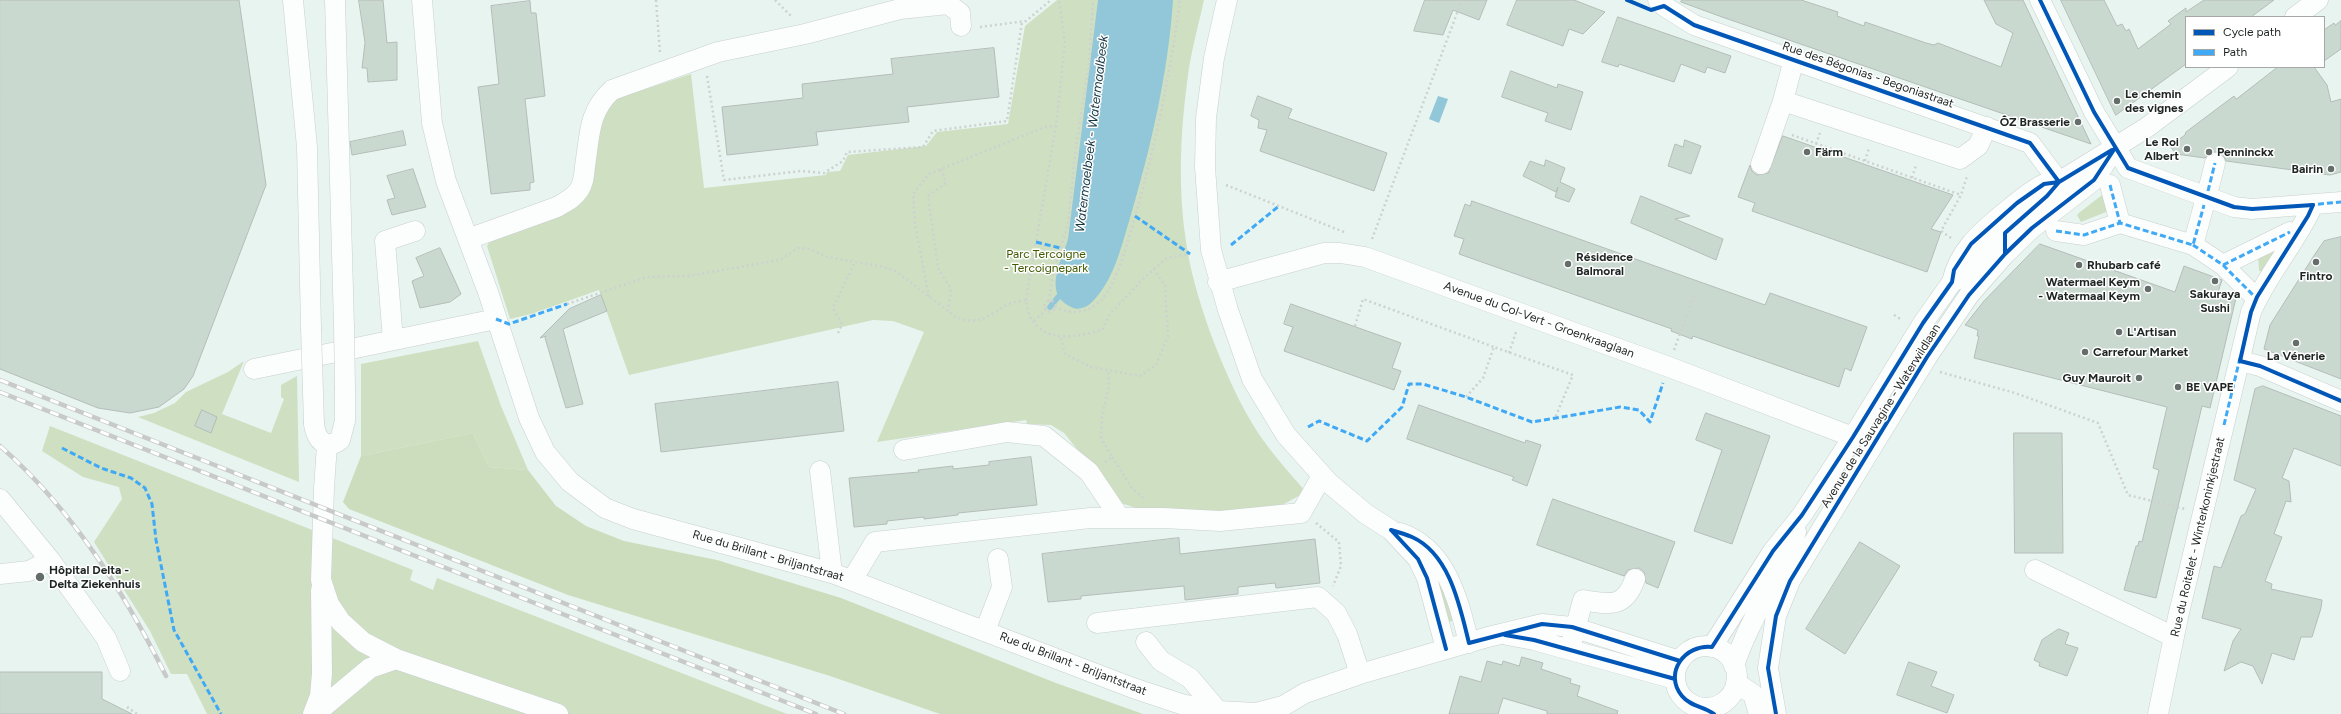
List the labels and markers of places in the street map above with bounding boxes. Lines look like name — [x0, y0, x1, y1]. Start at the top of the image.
place label: Le chemin des vignes — [2125, 87, 2183, 115]
marker: Le chemin des vignes — [2112, 96, 2122, 106]
place label: ÔZ Brasserie — [2000, 115, 2070, 129]
marker: ÔZ Brasserie — [2073, 117, 2083, 127]
place label: Le Roi Albert — [2144, 135, 2179, 163]
marker: Le Roi Albert — [2182, 144, 2192, 154]
place label: Färm — [1815, 145, 1843, 159]
place label: Penninckx — [2217, 145, 2274, 159]
marker: Färm — [1802, 147, 1812, 157]
marker: Penninckx — [2204, 147, 2214, 157]
place label: Bairin — [2292, 162, 2323, 176]
marker: Bairin — [2326, 164, 2336, 174]
place label: Résidence Balmoral — [1576, 250, 1633, 278]
marker: Fintro — [2311, 257, 2321, 267]
place label: Rhubarb café — [2087, 258, 2161, 272]
marker: Résidence Balmoral — [1563, 259, 1573, 269]
marker: Rhubarb café — [2074, 260, 2084, 270]
place label: Fintro — [2300, 269, 2332, 283]
place label: Watermael Keym - Watermaal Keym — [2038, 275, 2140, 303]
marker: Sakuraya Sushi — [2210, 276, 2220, 286]
marker: Watermael Keym - Watermaal Keym — [2143, 284, 2153, 294]
place label: Sakuraya Sushi — [2190, 287, 2240, 315]
place label: L'Artisan — [2127, 325, 2176, 339]
marker: L'Artisan — [2114, 327, 2124, 337]
marker: La Vénerie — [2291, 338, 2301, 348]
place label: Carrefour Market — [2093, 345, 2188, 359]
marker: Carrefour Market — [2080, 347, 2090, 357]
place label: La Vénerie — [2267, 349, 2325, 363]
place label: Guy Mauroit — [2063, 371, 2131, 385]
marker: Guy Mauroit — [2134, 373, 2144, 383]
place label: BE VAPE — [2186, 380, 2234, 394]
marker: BE VAPE — [2173, 382, 2183, 392]
place label: Hôpital Delta - Delta Ziekenhuis — [49, 563, 140, 591]
marker: Hôpital Delta - Delta Ziekenhuis — [34, 571, 46, 583]

